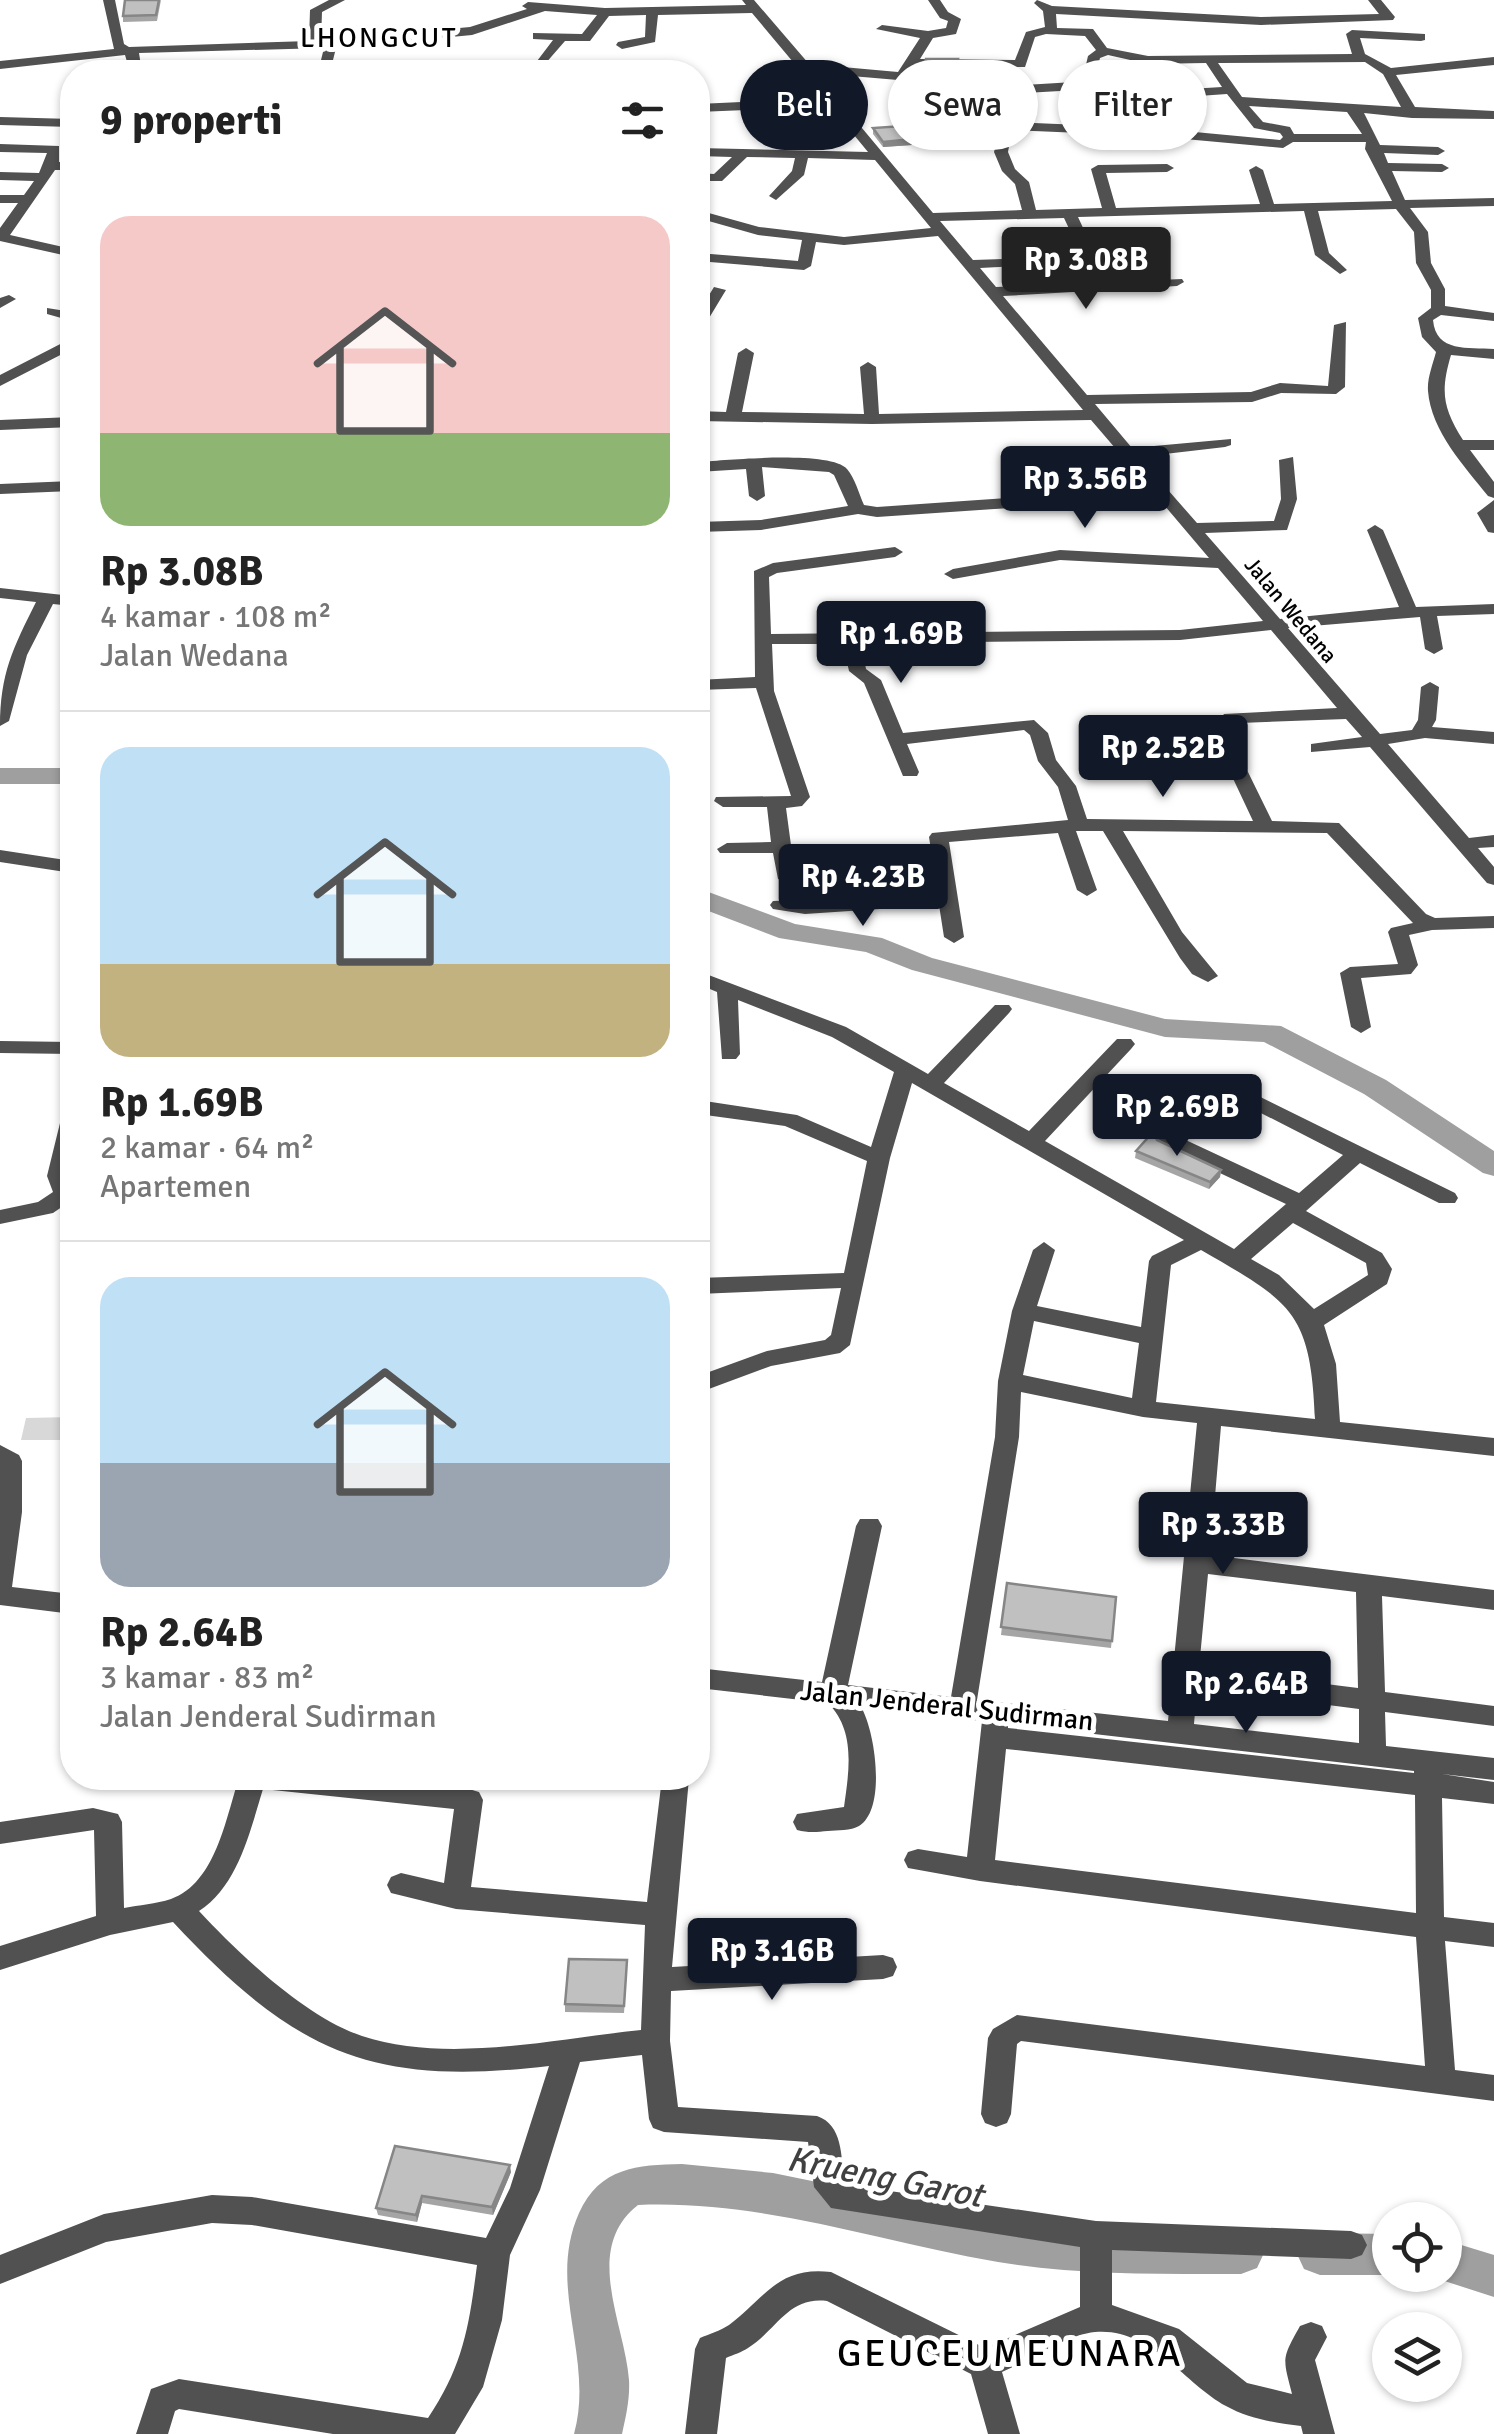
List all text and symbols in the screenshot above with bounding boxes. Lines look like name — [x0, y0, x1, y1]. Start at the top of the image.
district label: LHONGCUT — [300, 21, 458, 55]
chip: Beli — [740, 60, 868, 150]
chip: Sewa — [888, 60, 1038, 150]
chip: Filter — [1058, 60, 1207, 150]
icon: filters — [615, 93, 670, 148]
text: 9 properti — [100, 95, 283, 146]
pin: Rp 3.08B — [983, 227, 1189, 312]
text: Rp 3.08B — [1024, 240, 1148, 279]
icon: home — [295, 281, 475, 461]
pin: Rp 3.56B — [982, 446, 1188, 531]
text: Rp 3.56B — [1023, 459, 1147, 498]
text: Rp 3.08B — [100, 546, 264, 597]
street label: Jalan Wedana — [1239, 552, 1343, 668]
text: 4 kamar · 108 m² — [100, 597, 332, 636]
pin: Rp 1.69B — [798, 601, 1004, 686]
text: Rp 1.69B — [839, 614, 963, 653]
text: Jalan Wedana — [100, 636, 289, 675]
pin: Rp 2.52B — [1060, 715, 1266, 800]
text: Rp 2.52B — [1101, 728, 1225, 767]
icon: home — [295, 812, 475, 992]
pin: Rp 4.23B — [760, 844, 966, 929]
text: Rp 4.23B — [801, 857, 925, 896]
pin: Rp 2.69B — [1074, 1074, 1280, 1159]
text: Rp 1.69B — [100, 1077, 264, 1128]
text: Rp 2.69B — [1115, 1087, 1239, 1126]
text: 2 kamar · 64 m² — [100, 1128, 314, 1167]
text: Apartemen — [100, 1167, 251, 1206]
icon: home — [295, 1342, 475, 1522]
pin: Rp 3.33B — [1120, 1492, 1326, 1577]
text: Rp 3.33B — [1161, 1505, 1285, 1544]
text: Rp 2.64B — [100, 1607, 264, 1658]
pin: Rp 2.64B — [1143, 1651, 1349, 1736]
text: 3 kamar · 83 m² — [100, 1658, 314, 1697]
text: Rp 2.64B — [1184, 1664, 1308, 1703]
street label: Jalan Jenderal Sudirman — [799, 1674, 1095, 1738]
text: Jalan Jenderal Sudirman — [100, 1697, 437, 1736]
pin: Rp 3.16B — [669, 1918, 875, 2003]
text: Rp 3.16B — [710, 1931, 834, 1970]
water label: Krueng Garot — [784, 2137, 990, 2218]
map controls — [1372, 2202, 1462, 2402]
button: locate — [1372, 2202, 1462, 2292]
button: layers — [1372, 2312, 1462, 2402]
district label: GEUCEUMEUNARA — [837, 2330, 1183, 2377]

